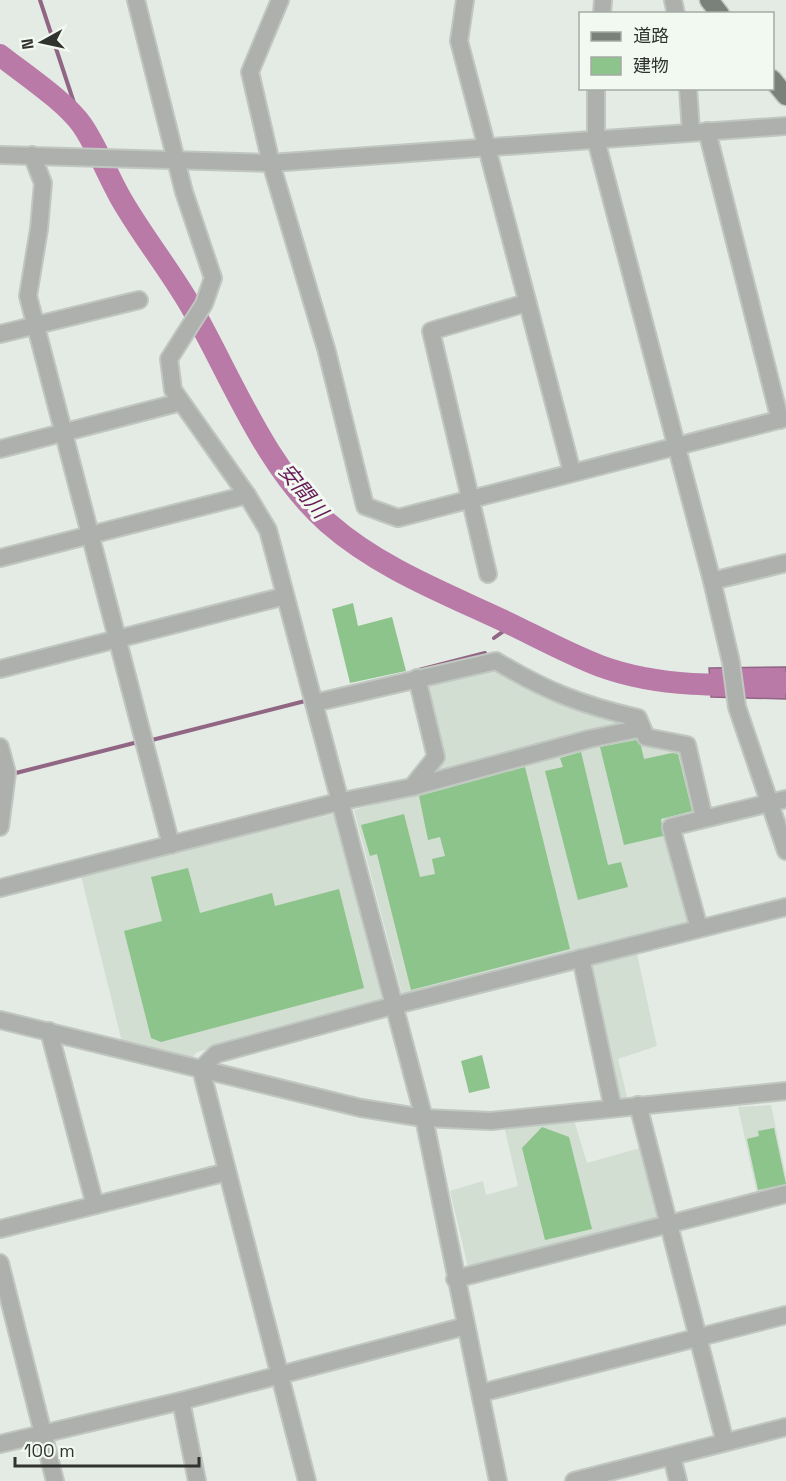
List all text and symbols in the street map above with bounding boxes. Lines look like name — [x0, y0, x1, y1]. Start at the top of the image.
north arrow — [12, 12, 72, 72]
legend — [579, 12, 774, 90]
text: 道路 — [633, 24, 669, 47]
text: N — [16, 37, 39, 51]
text: 建物 — [633, 54, 669, 77]
water label: 安間川 — [273, 458, 335, 525]
scale bar — [15, 1430, 200, 1468]
text: 100 m — [24, 1439, 75, 1462]

